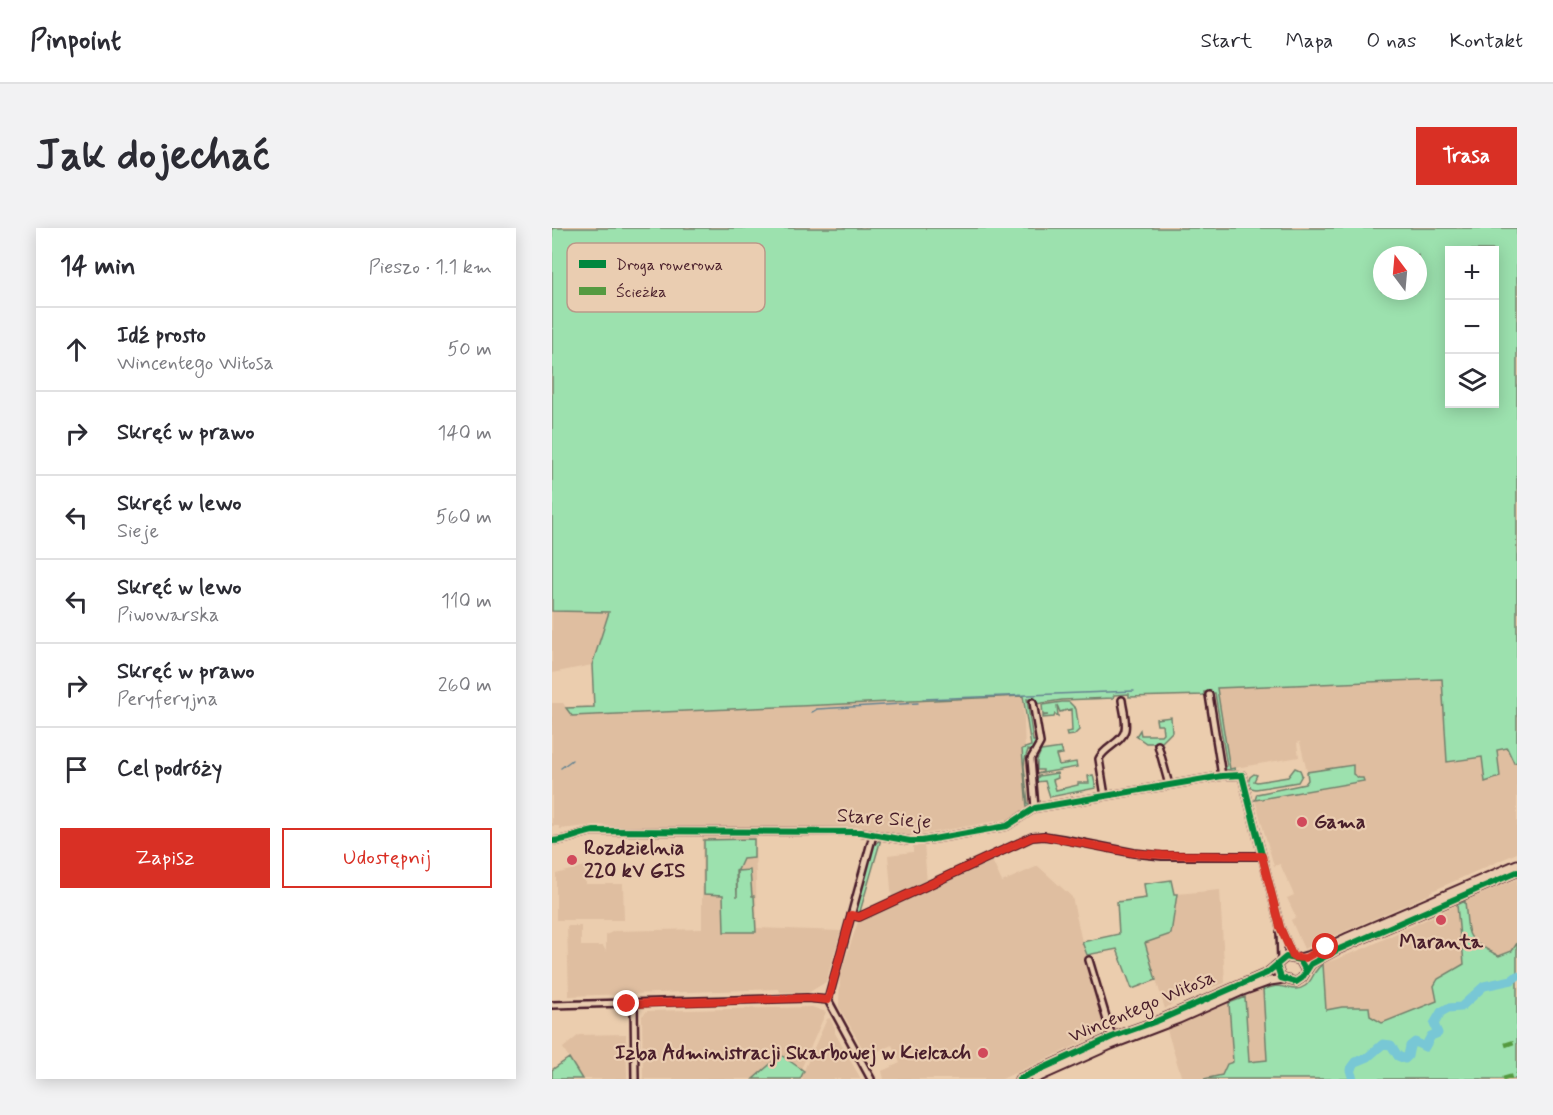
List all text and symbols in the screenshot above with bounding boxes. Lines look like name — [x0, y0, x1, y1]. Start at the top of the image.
text: Pinpoint — [30, 23, 121, 60]
text: Start — [1200, 27, 1252, 55]
text: Mapa — [1285, 27, 1333, 55]
text: O nas — [1366, 27, 1416, 55]
text: Kontakt — [1449, 27, 1523, 55]
button: Trasa — [1416, 127, 1517, 185]
text: Jak dojechać — [36, 129, 270, 184]
legend — [567, 243, 765, 312]
north arrow — [1373, 246, 1427, 300]
map controls — [1445, 246, 1499, 408]
button: + — [1445, 246, 1499, 300]
text: 14 min — [60, 250, 136, 284]
text: Pieszo · 1.1 km — [368, 254, 492, 281]
text: Droga rowerowa — [616, 255, 723, 276]
text: Ścieżka — [616, 282, 667, 303]
button: − — [1445, 300, 1499, 354]
text: Idź prosto — [117, 322, 206, 350]
icon: ahead — [60, 333, 93, 366]
text: 50 m — [447, 336, 492, 363]
text: Wincentego Witosa — [117, 350, 274, 377]
button: layers — [1445, 354, 1499, 408]
icon: right — [60, 417, 93, 450]
text: Skręć w prawo — [117, 419, 254, 447]
text: 140 m — [438, 420, 492, 447]
text: Skręć w lewo — [117, 490, 242, 518]
icon: left — [60, 501, 93, 534]
text: 560 m — [436, 504, 492, 531]
text: Sieje — [117, 518, 159, 545]
text: Skręć w lewo — [117, 574, 242, 602]
icon: left — [60, 585, 93, 618]
text: 110 m — [441, 588, 492, 615]
text: Piwowarska — [117, 602, 219, 629]
text: Skręć w prawo — [117, 658, 254, 686]
icon: right — [60, 669, 93, 702]
text: 260 m — [438, 672, 492, 699]
text: Peryferyjna — [117, 686, 218, 713]
icon: arrive — [60, 753, 93, 786]
text: Cel podróży — [117, 755, 222, 783]
street label: Stare Sieje — [836, 802, 932, 836]
place label: Gama — [1314, 809, 1366, 836]
marker: Gama — [1295, 815, 1309, 829]
button: Zapisz — [60, 828, 270, 888]
button: Udostępnij — [282, 828, 492, 888]
place label: Rozdzielnia 220 kV GIS — [584, 835, 685, 885]
marker: Rozdzielnia 220 kV GIS — [565, 853, 579, 867]
marker: Maranta — [1434, 913, 1448, 927]
place label: Maranta — [1399, 929, 1484, 956]
route start — [1312, 933, 1338, 959]
street label: Wincentego Witosa — [1065, 964, 1220, 1051]
route end — [613, 990, 639, 1016]
place label: Izba Administracji Skarbowej w Kielcach — [615, 1040, 971, 1067]
marker: Izba Administracji Skarbowej w Kielcach — [976, 1046, 990, 1060]

